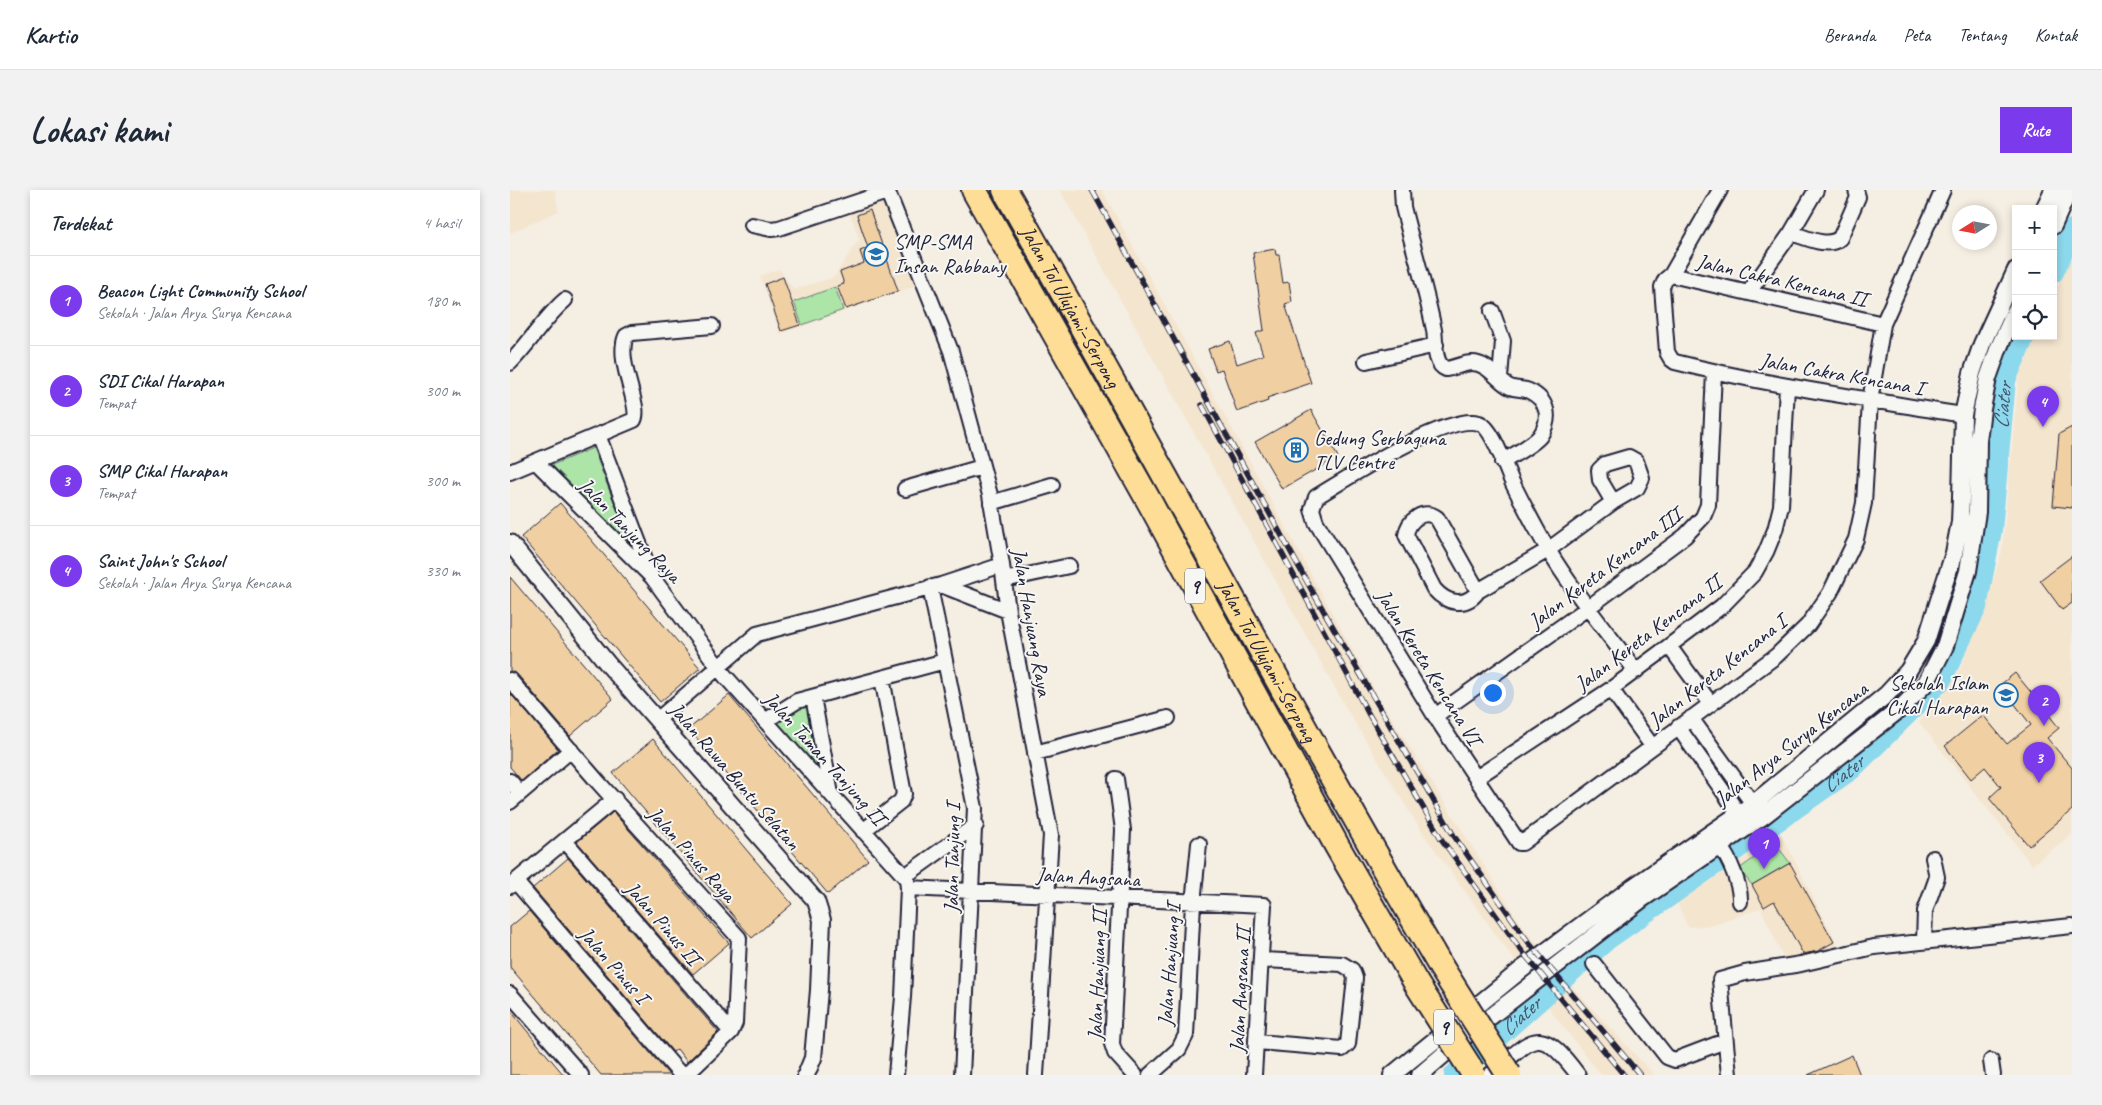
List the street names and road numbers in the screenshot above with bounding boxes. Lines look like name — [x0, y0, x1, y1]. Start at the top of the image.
street label: Jalan Tol Ulujami–Serpong — [1014, 220, 1127, 394]
street label: Jalan Cakra Kencana II — [1693, 248, 1874, 313]
street label: Jalan Cakra Kencana I — [1757, 347, 1930, 402]
street label: Jalan Tanjung Raya — [573, 471, 688, 590]
street label: Jalan Kereta Kencana III — [1524, 503, 1686, 633]
street label: Jalan Hanjuang Raya — [1006, 545, 1058, 700]
road number: 9 — [1185, 568, 1205, 604]
street label: Jalan Tol Ulujami–Serpong — [1211, 574, 1324, 748]
street label: Jalan Kereta Kencana VI — [1370, 584, 1490, 753]
street label: Jalan Kereta Kencana II — [1642, 606, 1795, 734]
street label: Jalan Kereta Kencana I — [1644, 610, 1790, 732]
street label: Jalan Arya Surya Kencana — [1708, 675, 1874, 812]
street label: Jalan Taman Tanjung II — [758, 685, 895, 833]
street label: Jalan Rawa Buntu Selatan — [663, 696, 807, 856]
street label: Jalan Tanjung I — [938, 798, 966, 914]
street label: Jalan Pinus Raya — [642, 800, 743, 909]
street label: Jalan Angsana — [1035, 861, 1142, 893]
street label: Jalan Pinus II — [619, 875, 709, 974]
street label: Jalan Hanjuang I — [1152, 898, 1187, 1028]
street label: Jalan Hanjuang II — [1082, 904, 1112, 1042]
street label: Jalan Pinus I — [573, 920, 658, 1012]
street label: Jalan Angsana II — [1224, 922, 1257, 1055]
road number: 9 — [1434, 1010, 1454, 1044]

